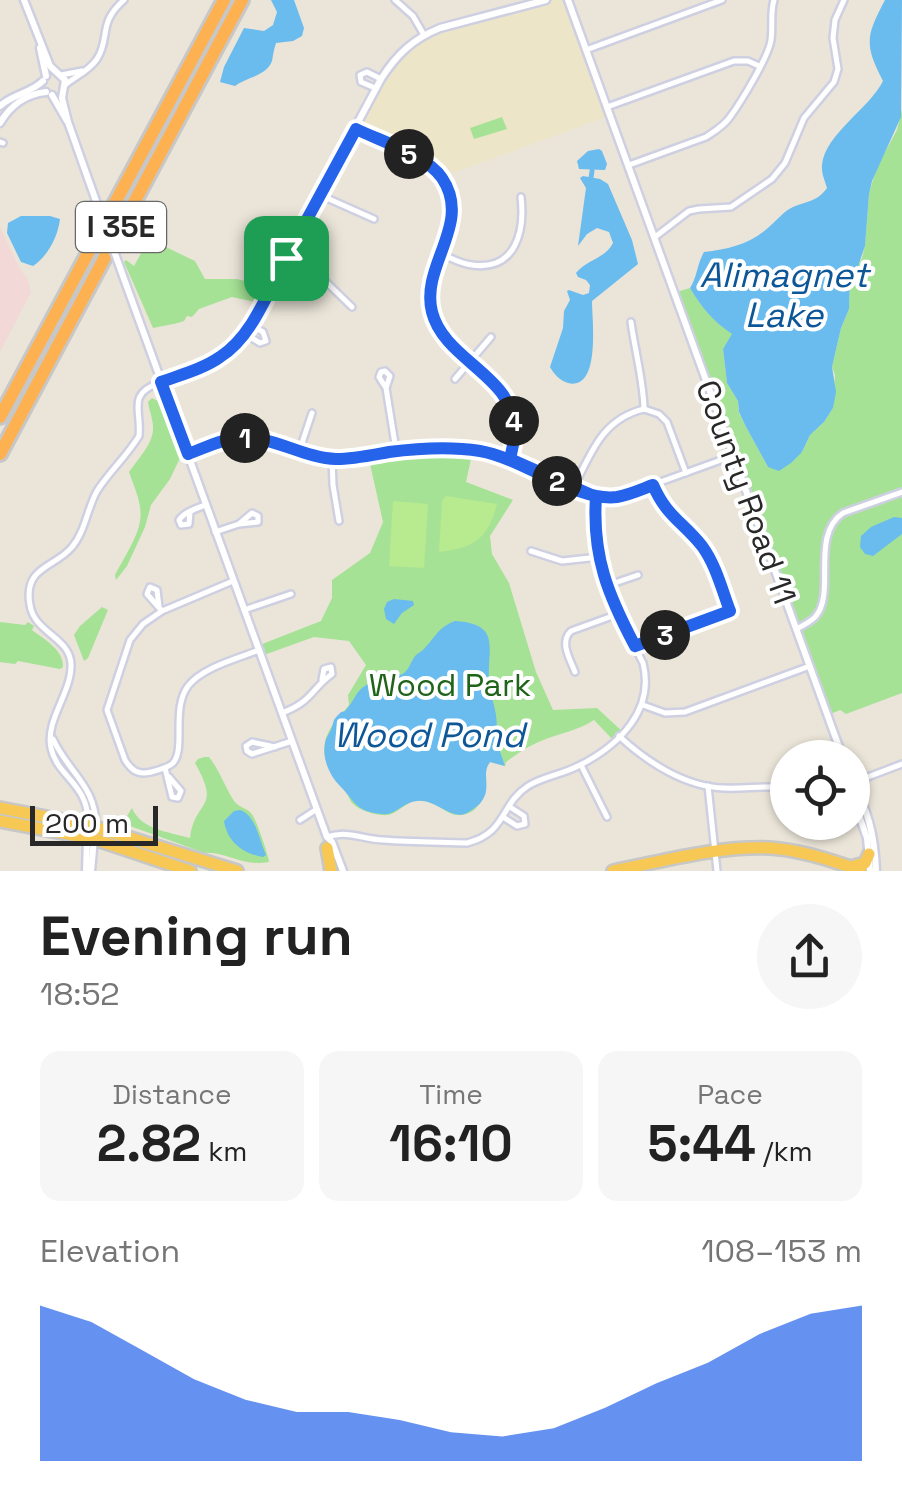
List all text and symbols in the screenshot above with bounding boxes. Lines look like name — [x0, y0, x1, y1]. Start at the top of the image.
pin: 5 — [384, 129, 434, 179]
text: 5 — [401, 136, 417, 172]
road number: I 35E — [76, 202, 166, 252]
pin — [244, 216, 329, 301]
icon: arrive — [259, 231, 314, 286]
water label: Alimagnet Lake — [699, 253, 871, 337]
street label: County Road 11 — [687, 375, 805, 609]
pin: 4 — [489, 396, 539, 446]
text: 4 — [505, 403, 523, 439]
pin: 1 — [220, 413, 270, 463]
text: 1 — [239, 420, 251, 456]
pin: 2 — [532, 456, 582, 506]
text: 2 — [549, 463, 565, 499]
pin: 3 — [640, 610, 690, 660]
text: 3 — [656, 617, 674, 653]
park label: Wood Park — [369, 665, 531, 705]
water label: Wood Pond — [333, 713, 528, 757]
map controls — [770, 740, 870, 840]
button: locate — [770, 740, 870, 840]
scale bar — [30, 801, 158, 846]
text: 200 m — [45, 805, 129, 841]
text: Evening run — [40, 901, 353, 971]
button: share — [757, 904, 862, 1009]
text: 18:52 — [40, 974, 120, 1014]
text: Distance — [112, 1076, 232, 1112]
text: Time — [419, 1076, 483, 1112]
text: Pace — [697, 1076, 763, 1112]
text: 2.82 — [97, 1112, 201, 1176]
text: 16:10 — [389, 1112, 513, 1176]
text: 5:44 — [647, 1112, 756, 1176]
text: km — [201, 1133, 247, 1169]
text: /km — [756, 1133, 813, 1169]
text: Elevation — [40, 1231, 180, 1271]
text: 108–153 m — [701, 1231, 862, 1271]

